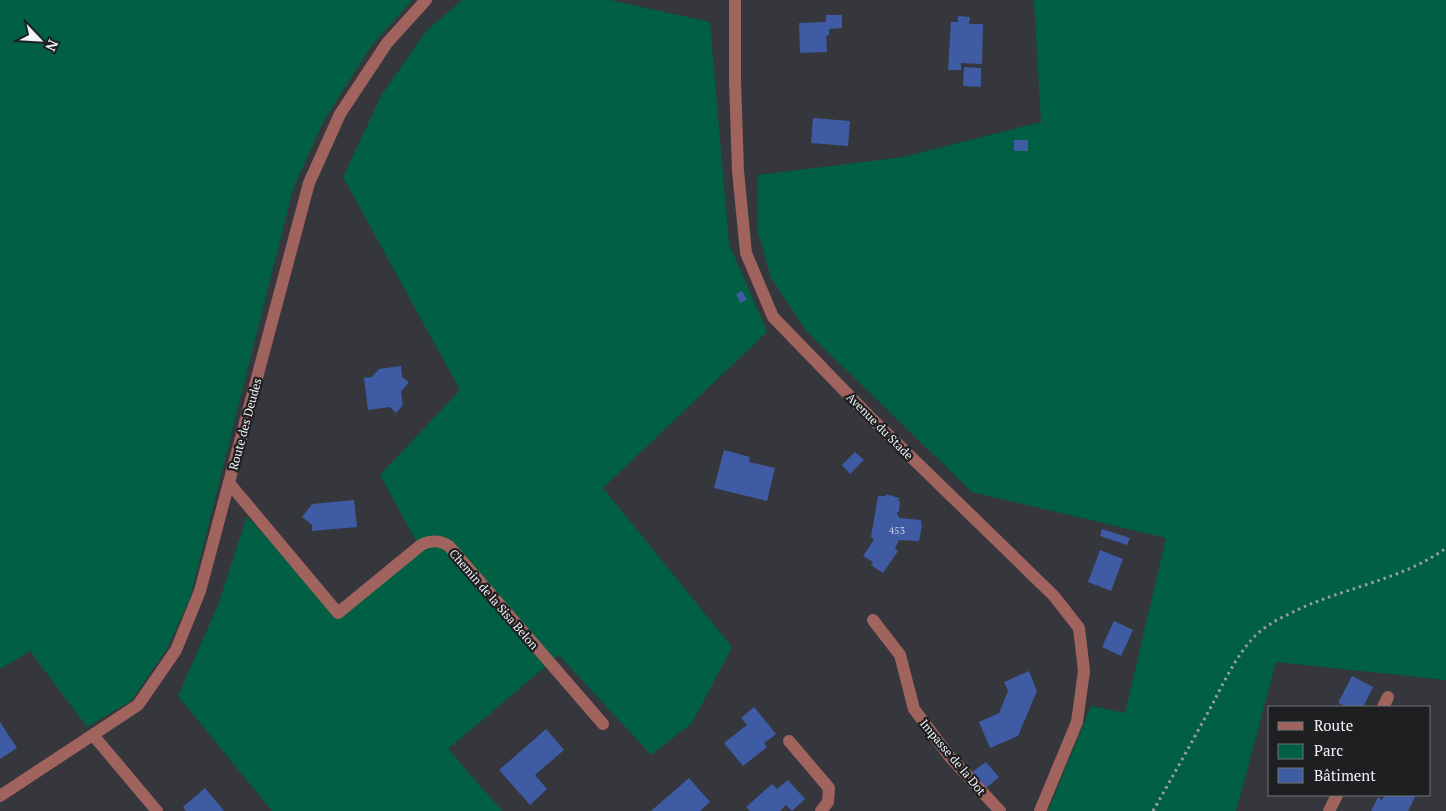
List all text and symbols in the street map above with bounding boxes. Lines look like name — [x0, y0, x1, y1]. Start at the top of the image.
north arrow — [15, 15, 65, 65]
text: N — [41, 37, 63, 55]
street label: Route des Deudes — [226, 376, 264, 472]
street label: Avenue du Stade — [843, 389, 917, 463]
house number: 453 — [889, 524, 905, 537]
street label: Chemin de la Sisa Belon — [446, 546, 542, 652]
legend — [1268, 706, 1431, 796]
text: Route — [1314, 715, 1353, 735]
street label: Impasse de la Dot — [917, 716, 989, 798]
text: Parc — [1314, 740, 1343, 760]
text: Bâtiment — [1314, 765, 1376, 785]

